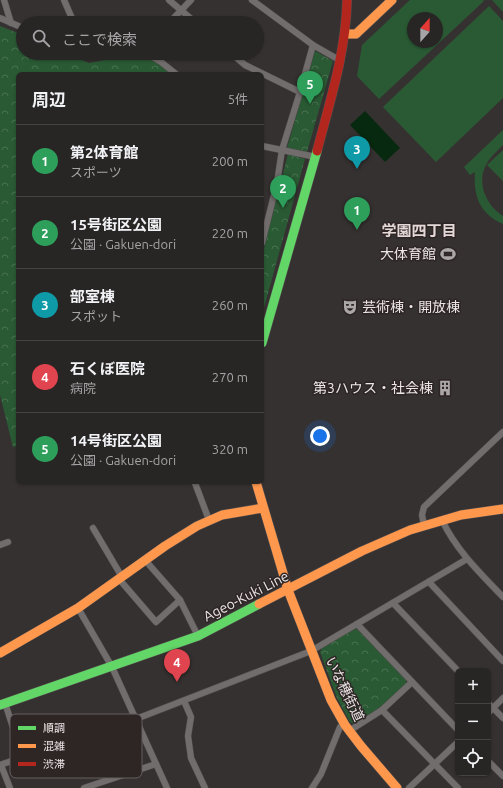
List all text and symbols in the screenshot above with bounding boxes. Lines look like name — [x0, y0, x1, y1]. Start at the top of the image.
north arrow — [407, 12, 443, 48]
search box — [16, 16, 264, 60]
icon: search — [30, 27, 52, 49]
text: ここで検索 — [62, 31, 137, 48]
pin: 5 — [297, 71, 323, 104]
text: 周辺 — [32, 90, 66, 109]
text: 5件 — [228, 92, 248, 106]
pin: 3 — [344, 136, 370, 169]
text: 第2体育館 — [70, 144, 138, 161]
text: 1 — [41, 154, 49, 168]
text: 200 m — [212, 154, 248, 168]
text: スポーツ — [70, 165, 122, 179]
pin: 2 — [270, 175, 296, 208]
pin: 1 — [344, 197, 370, 230]
text: 15号街区公園 — [70, 216, 162, 233]
district label: 学園四丁目 — [381, 222, 457, 239]
text: 2 — [41, 226, 49, 240]
text: 220 m — [212, 226, 248, 240]
text: 公園 · Gakuen-dori — [70, 237, 176, 251]
sports icon: 大体育館 — [439, 245, 457, 263]
place label: 大体育館 — [380, 246, 436, 262]
text: 部室棟 — [70, 288, 115, 305]
text: 3 — [41, 298, 49, 312]
text: 260 m — [212, 298, 248, 312]
theatre icon: 芸術棟・開放棟 — [341, 298, 359, 316]
place label: 芸術棟・開放棟 — [362, 299, 460, 315]
text: スポット — [70, 309, 122, 323]
text: 石くぼ医院 — [70, 360, 145, 377]
text: 4 — [41, 370, 49, 384]
text: 270 m — [212, 370, 248, 384]
building icon: 第3ハウス・社会棟 — [436, 379, 454, 397]
place label: 第3ハウス・社会棟 — [313, 380, 433, 396]
text: 病院 — [70, 381, 96, 395]
your location — [310, 426, 330, 446]
text: 14号街区公園 — [70, 432, 162, 449]
text: 5 — [41, 442, 49, 456]
text: 320 m — [212, 442, 248, 456]
text: 公園 · Gakuen-dori — [70, 453, 176, 467]
street label: Ageo-Kuki Line — [201, 568, 291, 624]
pin: 4 — [164, 649, 190, 682]
street label: いな穂街道 — [322, 654, 368, 724]
map controls — [455, 668, 491, 776]
button: + — [455, 668, 491, 704]
button: − — [455, 704, 491, 740]
legend — [10, 714, 142, 778]
text: 順調 — [43, 722, 65, 734]
text: 混雑 — [43, 740, 65, 752]
button: locate — [455, 740, 491, 776]
text: 渋滞 — [43, 758, 65, 770]

